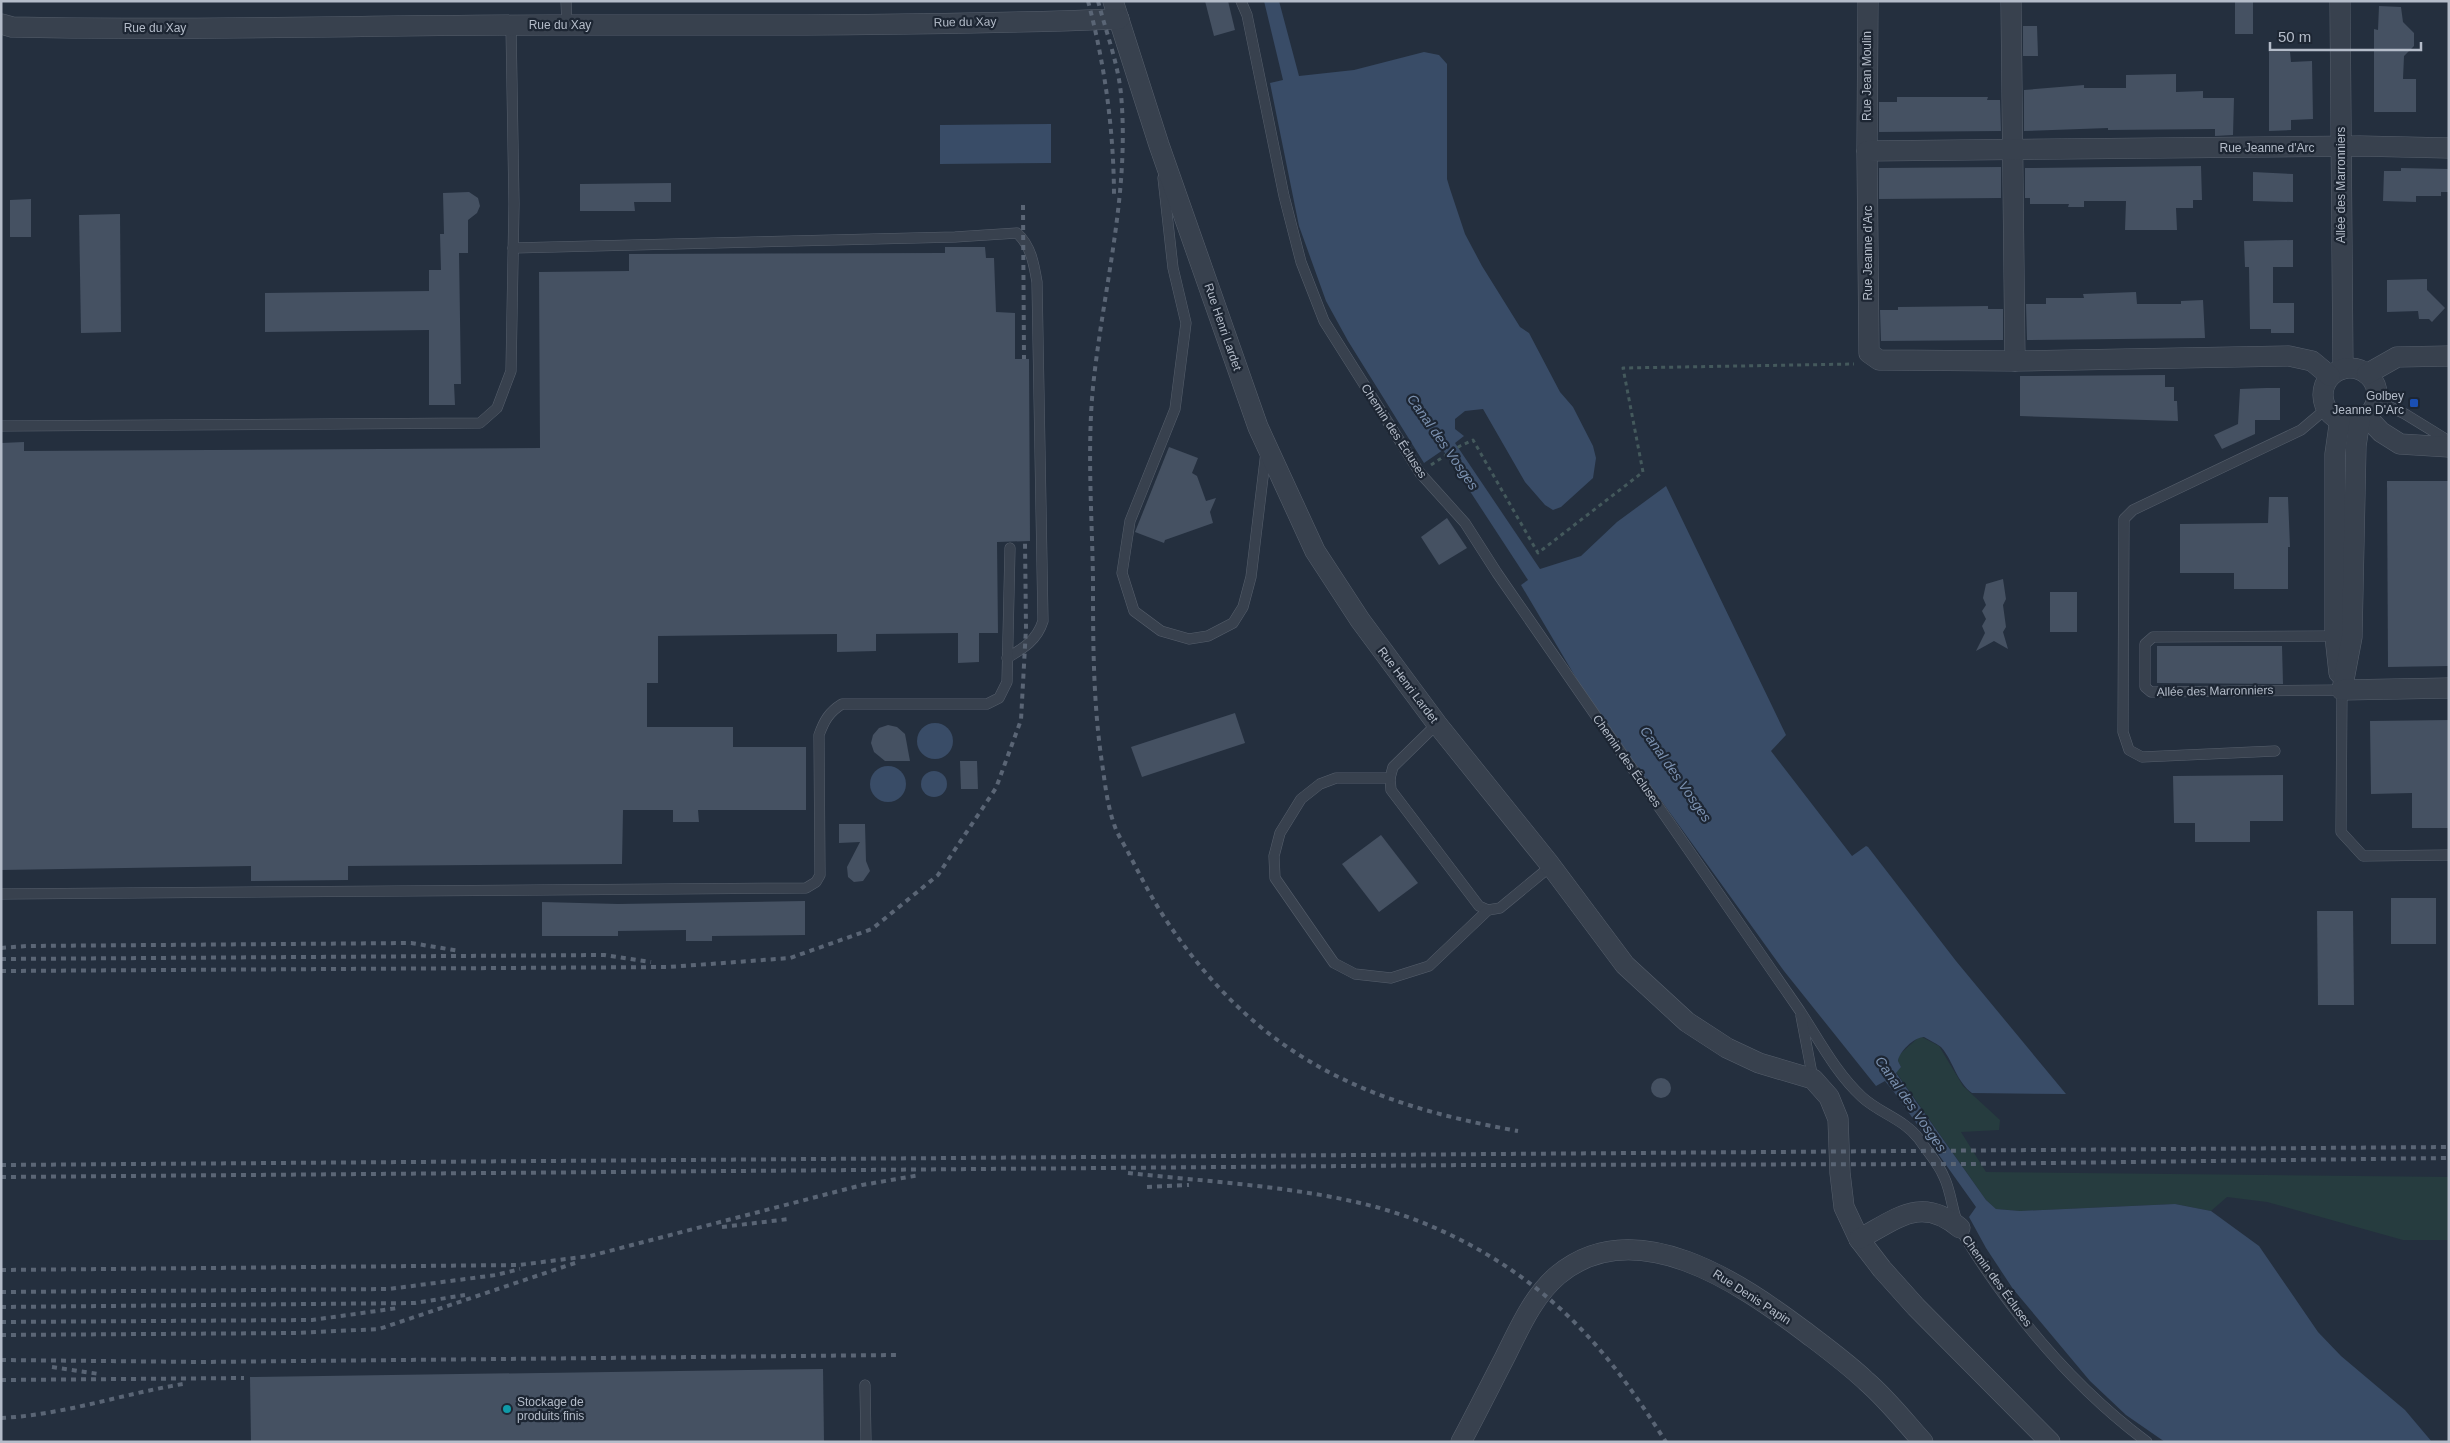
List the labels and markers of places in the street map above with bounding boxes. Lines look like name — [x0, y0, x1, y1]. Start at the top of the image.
place label: Golbey Jeanne D'Arc — [2332, 389, 2404, 417]
marker: Golbey Jeanne D'Arc — [2408, 397, 2420, 409]
place label: Stockage de produits finis — [517, 1395, 584, 1423]
marker: Stockage de produits finis — [501, 1403, 513, 1415]

